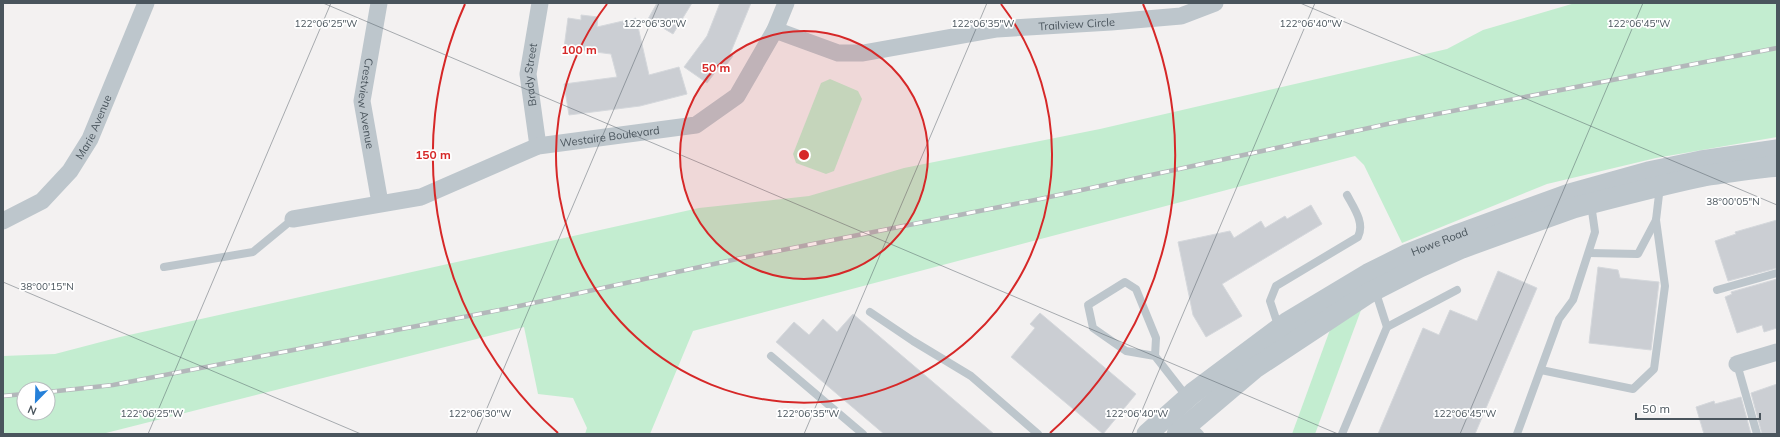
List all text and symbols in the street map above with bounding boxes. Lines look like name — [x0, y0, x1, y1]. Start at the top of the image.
street label: Trailview Circle — [1038, 15, 1115, 33]
text: 122°06'25"W — [295, 17, 357, 30]
text: 122°06'30"W — [624, 17, 686, 30]
text: 122°06'35"W — [952, 17, 1014, 30]
text: 122°06'40"W — [1280, 17, 1342, 30]
text: 122°06'45"W — [1608, 17, 1670, 30]
street label: Brady Street — [521, 42, 540, 107]
text: 100 m — [561, 42, 597, 57]
street label: Crestview Avenue — [355, 57, 377, 150]
text: 50 m — [702, 60, 730, 75]
street label: Marie Avenue — [72, 93, 115, 162]
street label: Westaire Boulevard — [559, 123, 661, 150]
text: 150 m — [415, 147, 451, 162]
centre of rings — [797, 148, 811, 162]
text: 38°00'05"N — [1706, 195, 1760, 208]
street label: Howe Road — [1409, 224, 1470, 259]
text: 38°00'15"N — [20, 280, 74, 293]
north arrow — [16, 381, 56, 421]
scale bar — [1636, 395, 1760, 421]
text: 50 m — [1642, 401, 1670, 416]
text: N — [26, 402, 39, 418]
text: 122°06'25"W — [121, 407, 183, 420]
text: 122°06'30"W — [449, 407, 511, 420]
text: 122°06'35"W — [777, 407, 839, 420]
text: 122°06'40"W — [1106, 407, 1168, 420]
text: 122°06'45"W — [1434, 407, 1496, 420]

